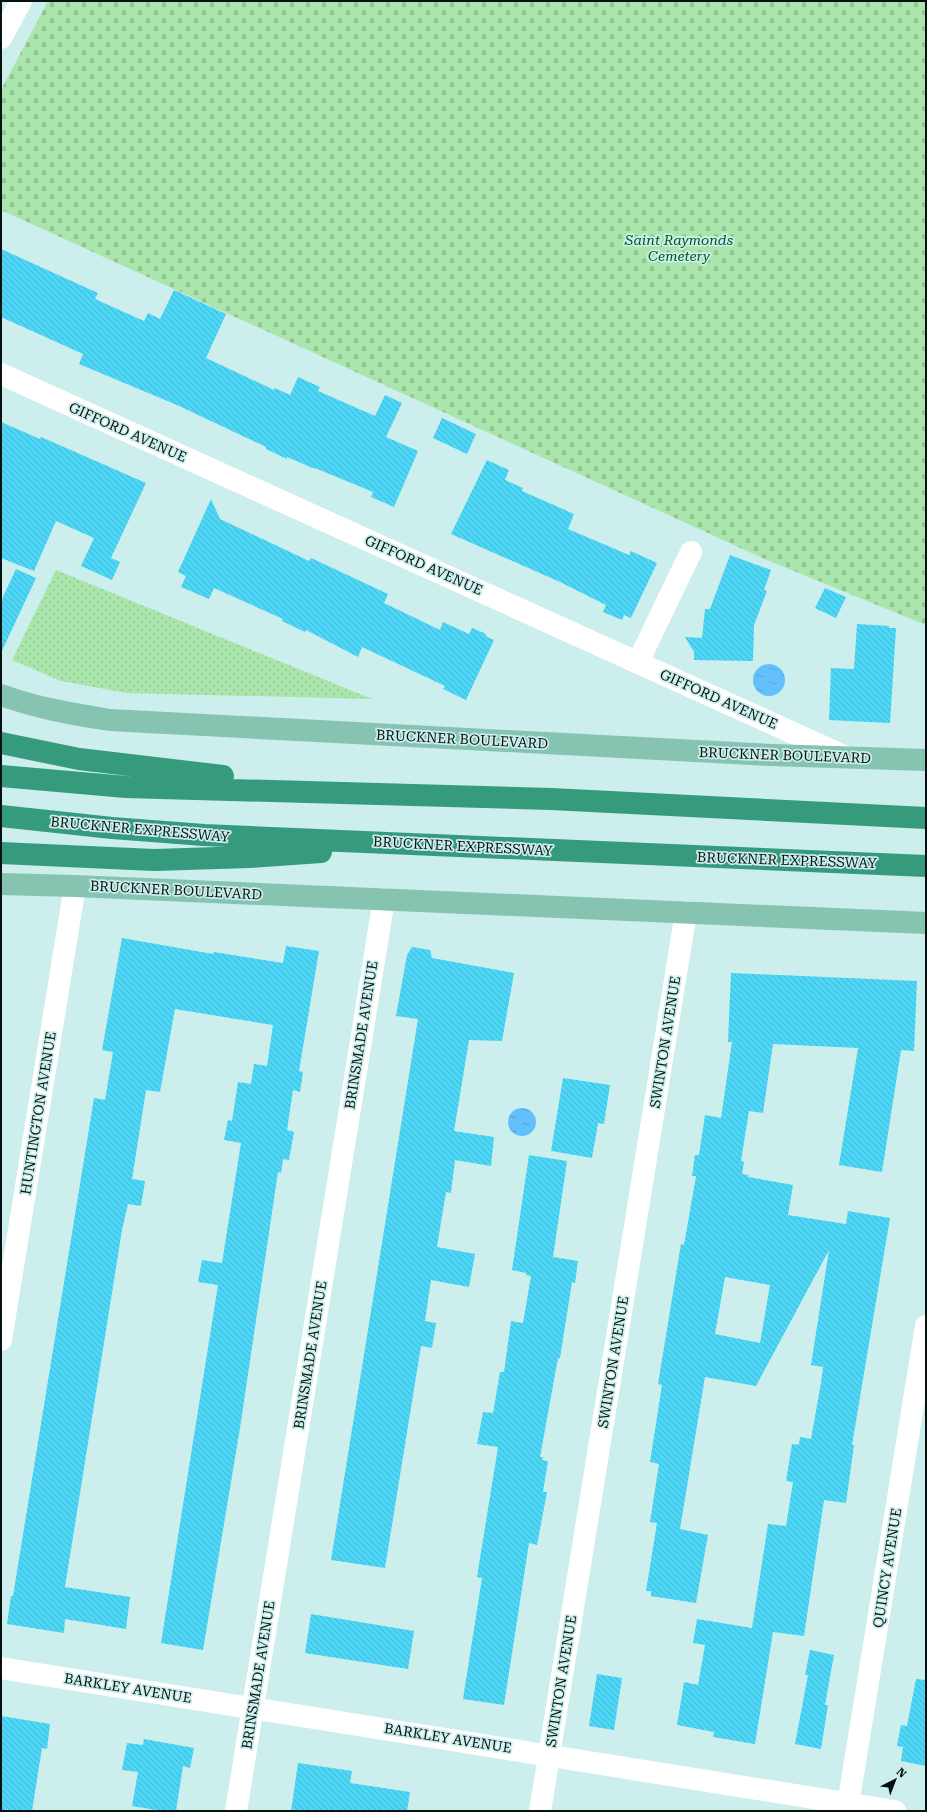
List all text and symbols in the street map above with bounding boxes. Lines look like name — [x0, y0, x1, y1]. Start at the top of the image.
park label: Saint Raymonds Cemetery — [624, 232, 734, 264]
street label: GIFFORD AVENUE — [67, 399, 189, 465]
street label: GIFFORD AVENUE — [363, 532, 485, 598]
street label: GIFFORD AVENUE — [658, 666, 780, 732]
street label: BRUCKNER BOULEVARD — [376, 727, 549, 752]
street label: BRUCKNER BOULEVARD — [699, 744, 872, 766]
street label: BRUCKNER EXPRESSWAY — [50, 813, 231, 845]
street label: BRUCKNER EXPRESSWAY — [373, 833, 554, 859]
street label: BRUCKNER EXPRESSWAY — [697, 849, 878, 871]
street label: BRUCKNER BOULEVARD — [90, 878, 263, 903]
street label: BRINSMADE AVENUE — [341, 960, 381, 1110]
street label: SWINTON AVENUE — [647, 975, 683, 1109]
street label: HUNTINGTON AVENUE — [17, 1030, 59, 1196]
street label: BRINSMADE AVENUE — [290, 1280, 330, 1430]
street label: SWINTON AVENUE — [595, 1295, 631, 1429]
street label: QUINCY AVENUE — [870, 1507, 904, 1629]
street label: BRINSMADE AVENUE — [238, 1600, 278, 1750]
street label: SWINTON AVENUE — [543, 1614, 579, 1748]
street label: BARKLEY AVENUE — [63, 1670, 193, 1706]
street label: BARKLEY AVENUE — [383, 1720, 513, 1756]
north arrow — [875, 1760, 915, 1800]
text: N — [894, 1765, 909, 1781]

